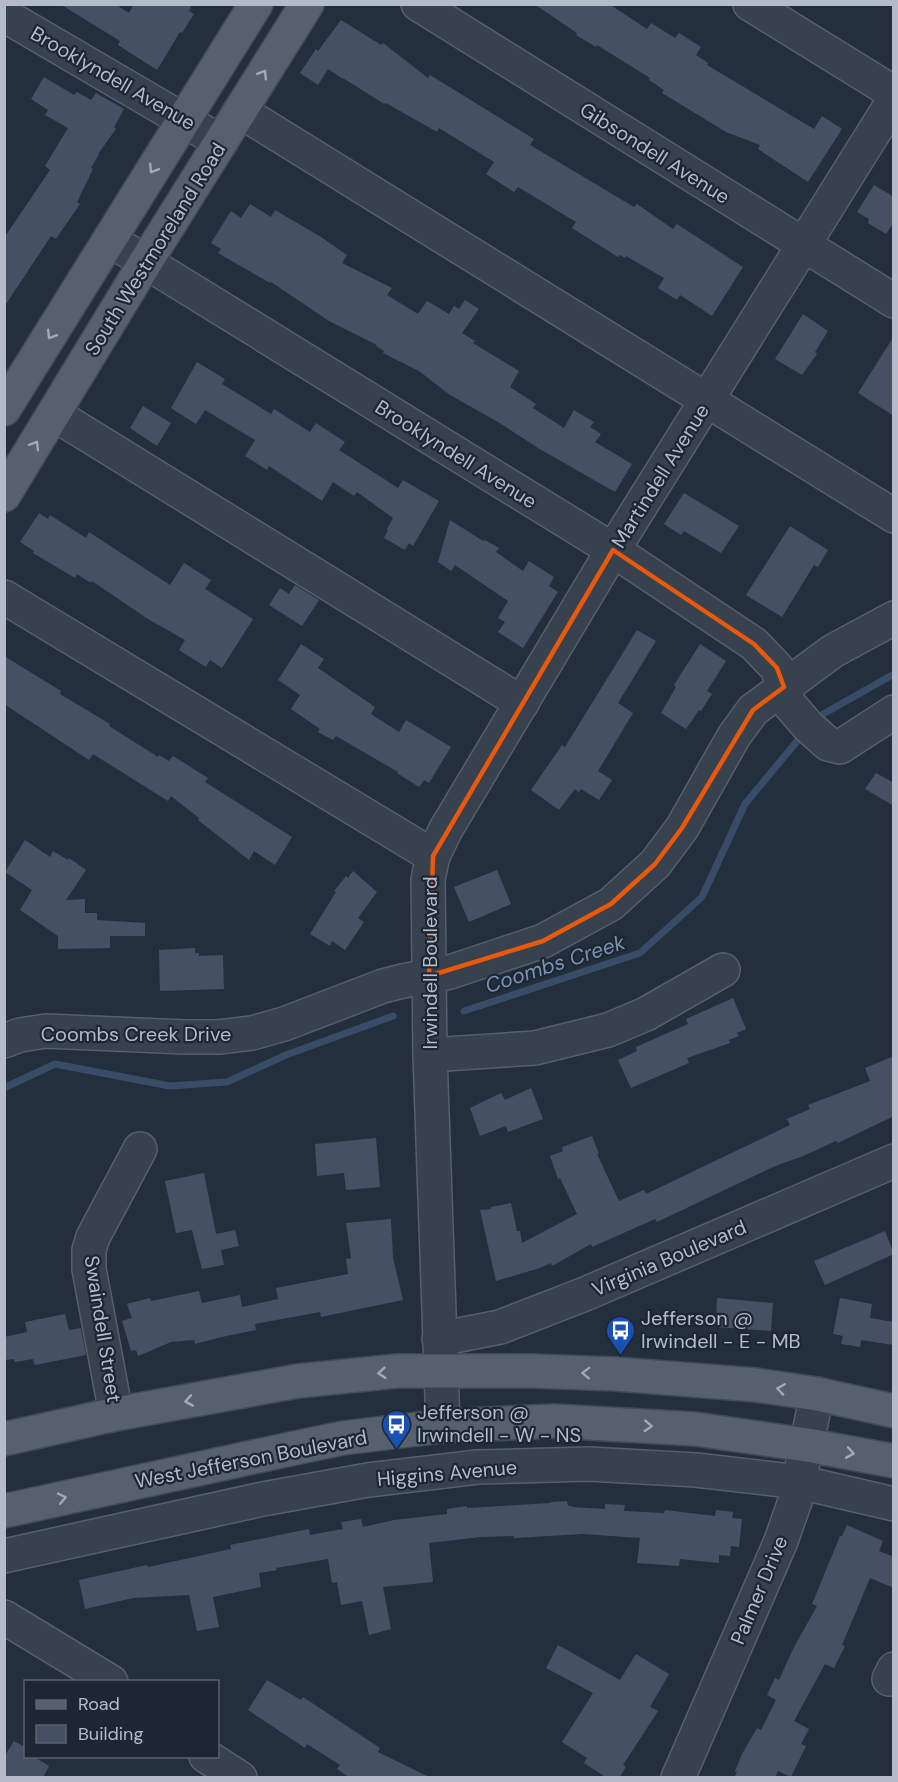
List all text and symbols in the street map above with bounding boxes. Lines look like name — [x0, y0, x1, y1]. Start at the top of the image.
street label: Brooklyndell Avenue — [26, 20, 200, 136]
one-way arrow — [256, 70, 268, 80]
street label: Gibsondell Avenue — [575, 96, 735, 210]
street label: South Westmoreland Road — [79, 138, 231, 360]
one-way arrow — [149, 163, 161, 173]
one-way arrow — [46, 329, 58, 339]
street label: Brooklyndell Avenue — [370, 394, 542, 514]
street label: Martindell Avenue — [605, 399, 715, 553]
one-way arrow — [27, 441, 39, 451]
street label: Irwindell Boulevard — [417, 876, 443, 1050]
water label: Coombs Creek — [481, 928, 629, 1000]
street label: Coombs Creek Drive — [41, 1021, 231, 1047]
street label: Virginia Boulevard — [588, 1214, 750, 1302]
street label: Swaindell Street — [79, 1254, 127, 1405]
place label: Jefferson @ Irwindell - E - MB — [641, 1305, 801, 1354]
bus stop icon: Jefferson @ Irwindell - E - MB — [604, 1314, 636, 1356]
one-way arrow — [377, 1366, 386, 1379]
one-way arrow — [582, 1367, 591, 1380]
one-way arrow — [776, 1383, 785, 1395]
one-way arrow — [184, 1394, 194, 1407]
place label: Jefferson @ Irwindell - W - NS — [417, 1399, 581, 1448]
bus stop icon: Jefferson @ Irwindell - W - NS — [380, 1408, 412, 1450]
one-way arrow — [644, 1420, 653, 1433]
street label: West Jefferson Boulevard — [133, 1424, 369, 1494]
one-way arrow — [845, 1446, 855, 1459]
street label: Higgins Avenue — [376, 1454, 518, 1492]
one-way arrow — [56, 1493, 66, 1506]
street label: Palmer Drive — [724, 1532, 794, 1648]
legend — [24, 1680, 219, 1758]
text: Road — [78, 1692, 120, 1716]
text: Building — [78, 1722, 143, 1746]

